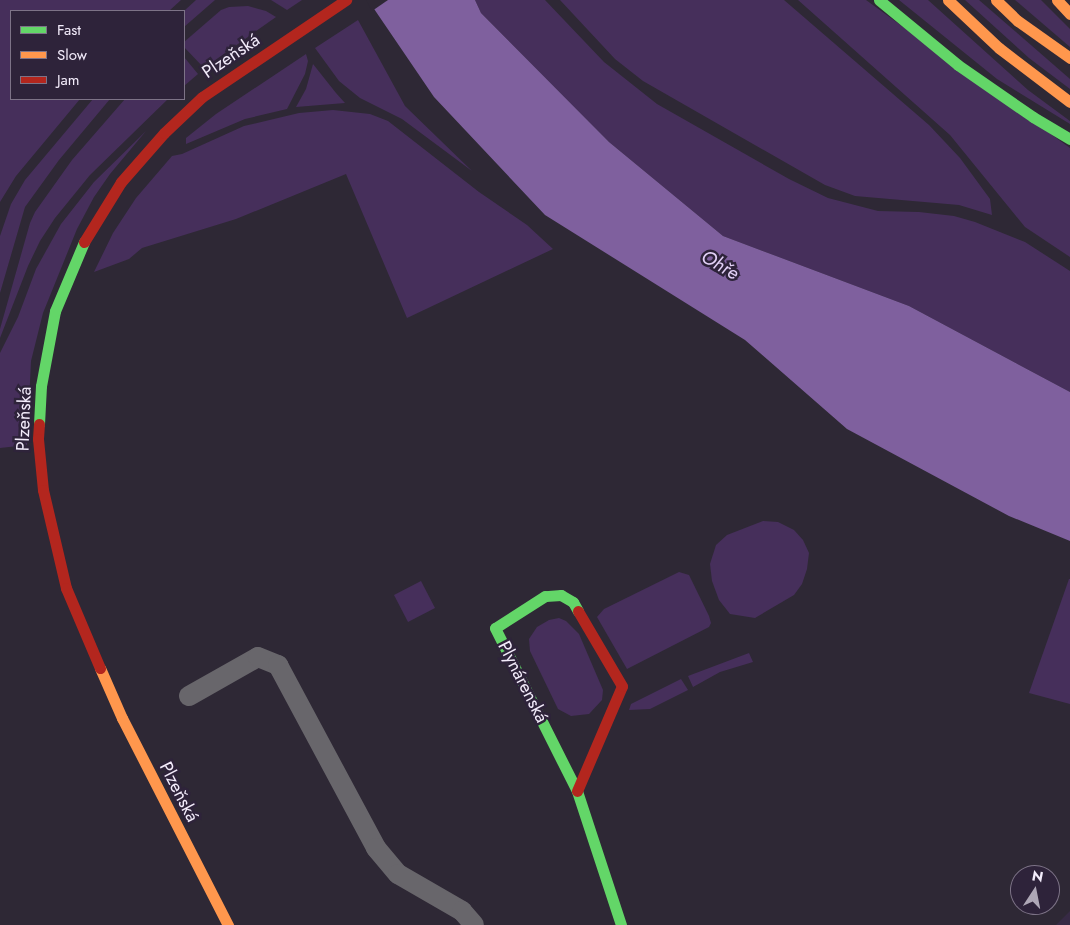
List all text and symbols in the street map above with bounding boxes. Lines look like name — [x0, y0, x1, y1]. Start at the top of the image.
legend — [10, 10, 185, 100]
text: Fast — [57, 19, 81, 41]
street label: Plzeňská — [198, 29, 264, 83]
text: Slow — [57, 44, 87, 66]
text: Jam — [57, 69, 80, 91]
water label: Ohře — [697, 245, 743, 285]
street label: Plzeňská — [12, 386, 36, 452]
street label: Plynárenská — [493, 638, 553, 726]
street label: Plzeňská — [155, 758, 203, 826]
north arrow — [1010, 865, 1060, 915]
text: N — [1030, 865, 1045, 887]

